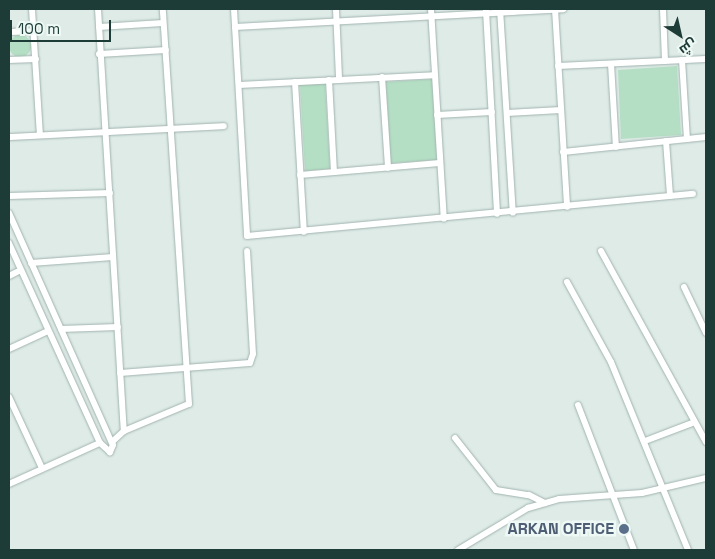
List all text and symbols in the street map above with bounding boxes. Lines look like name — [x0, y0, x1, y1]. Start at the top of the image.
scale bar — [12, 10, 114, 42]
north arrow — [655, 10, 705, 60]
text: 100 m — [18, 19, 60, 38]
text: ش — [676, 35, 701, 60]
place label: ARKAN OFFICE — [508, 519, 614, 539]
marker: ARKAN OFFICE — [618, 523, 630, 535]

